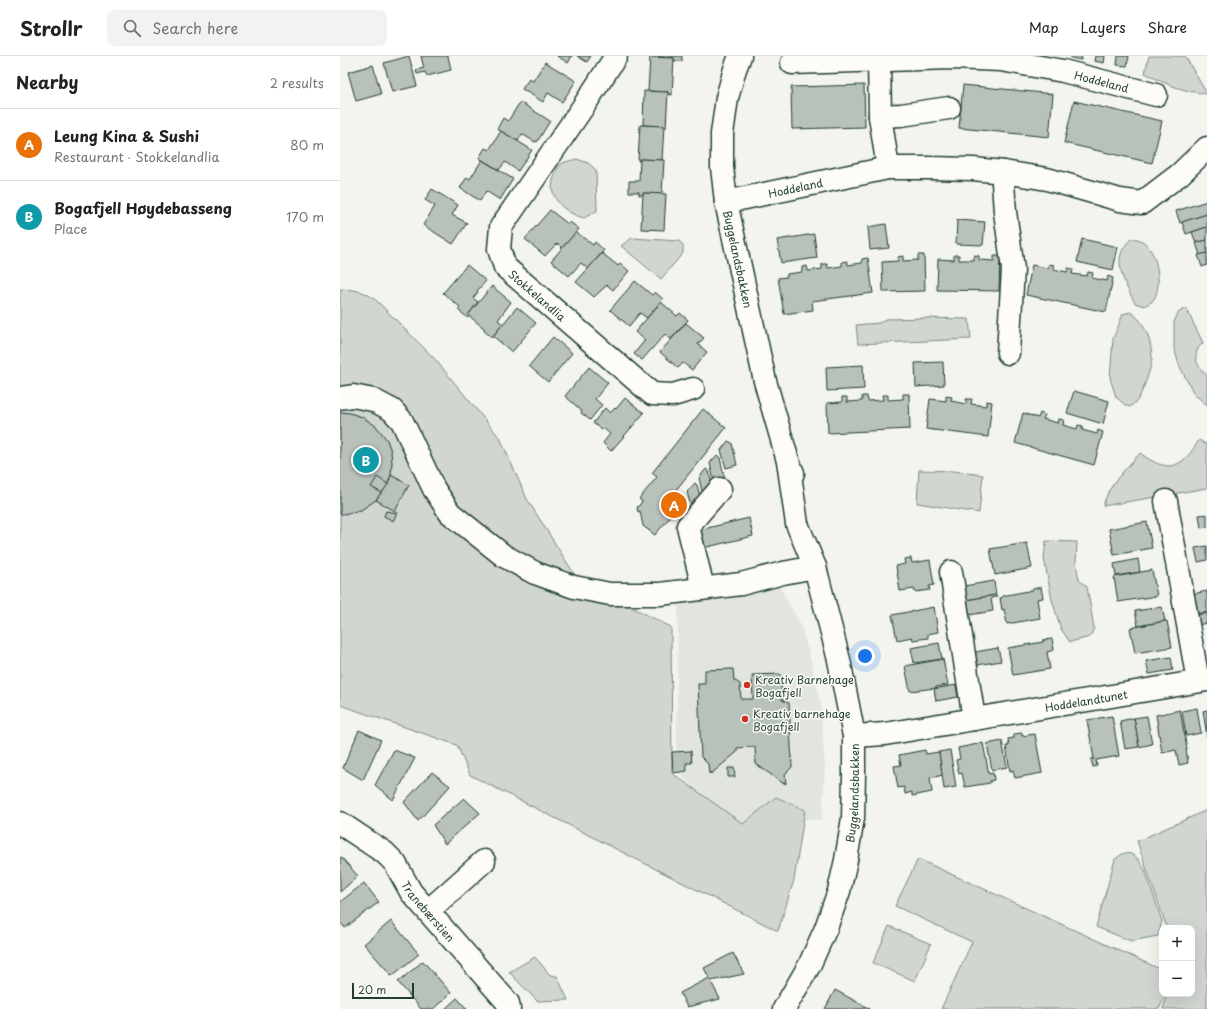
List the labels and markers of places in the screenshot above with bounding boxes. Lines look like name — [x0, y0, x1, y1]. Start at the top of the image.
pin: B — [353, 445, 379, 475]
pin: A — [661, 490, 687, 520]
place label: Kreativ Barnehage Bogafjell — [755, 671, 854, 701]
marker: Kreativ Barnehage Bogafjell — [742, 680, 752, 690]
place label: Kreativ barnehage Bogafjell — [753, 705, 851, 735]
marker: Kreativ barnehage Bogafjell — [740, 714, 750, 724]

